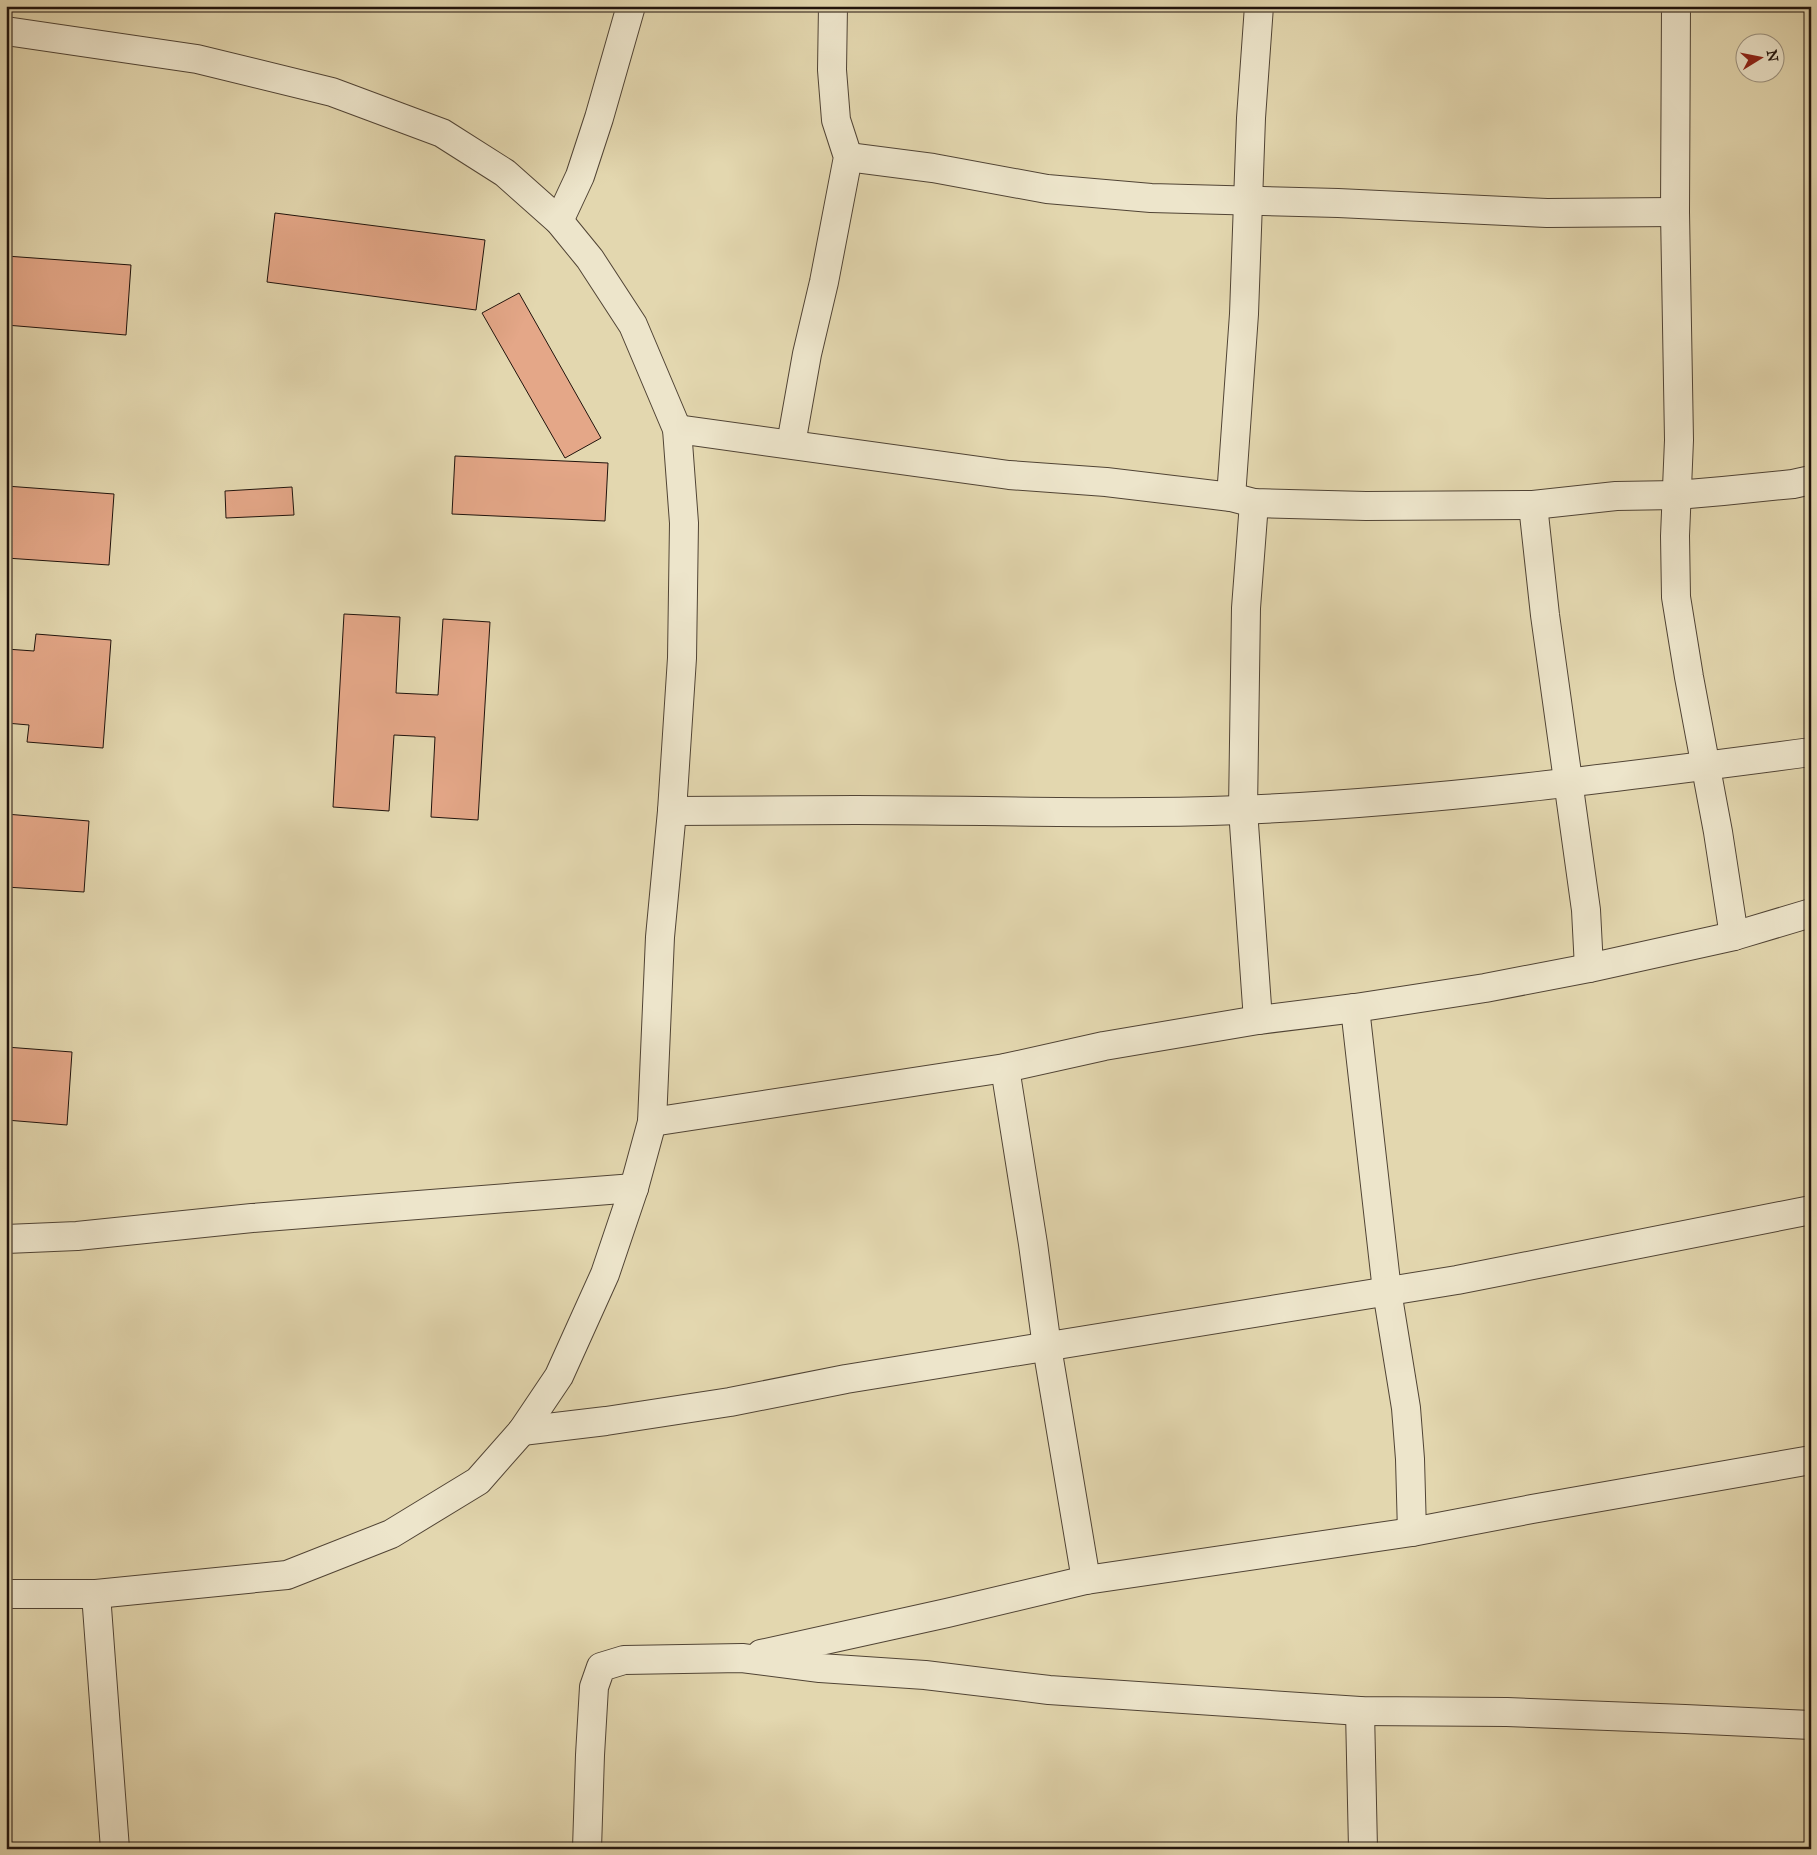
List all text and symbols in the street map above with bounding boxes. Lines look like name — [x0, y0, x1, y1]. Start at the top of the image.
north arrow — [1734, 32, 1784, 82]
text: N — [1763, 49, 1782, 63]

